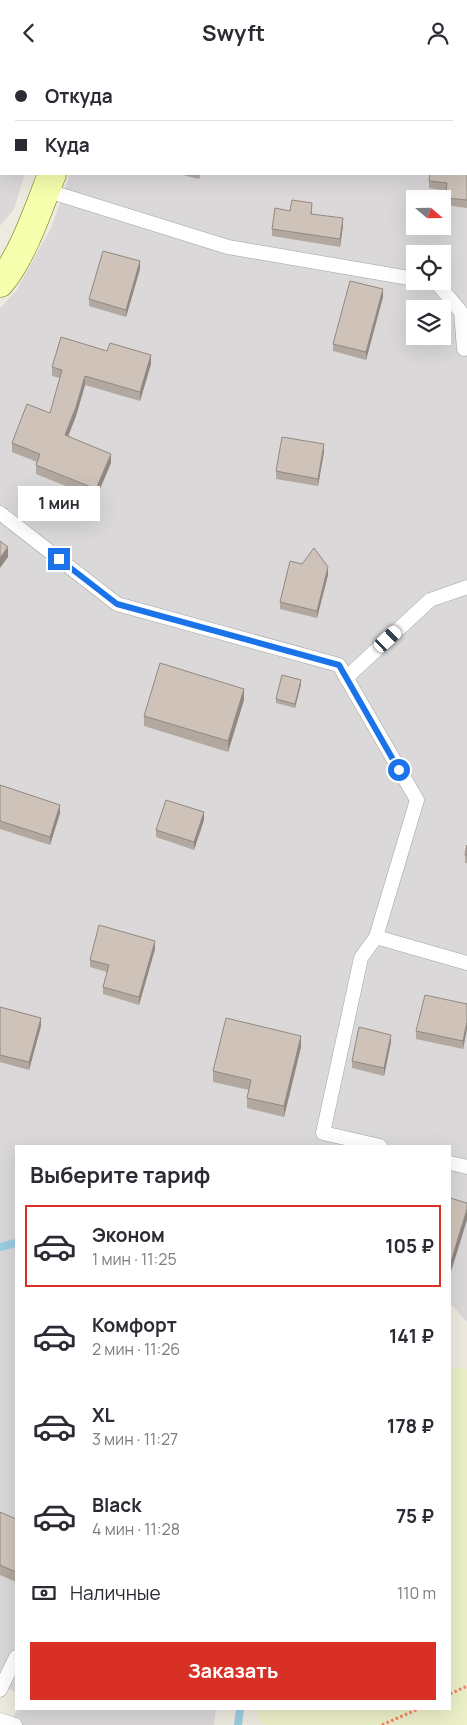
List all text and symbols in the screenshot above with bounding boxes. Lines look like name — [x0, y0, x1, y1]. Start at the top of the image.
text: Swyft — [202, 18, 265, 48]
icon: back — [15, 19, 43, 47]
icon: person — [424, 19, 452, 47]
text: Откуда — [45, 83, 113, 109]
text: Куда — [45, 132, 90, 158]
north arrow — [406, 190, 451, 235]
map controls — [406, 190, 451, 345]
button: locate — [406, 245, 451, 290]
button: layers — [406, 300, 451, 345]
callout: 1 мин — [18, 487, 100, 521]
text: 1 мин — [38, 492, 80, 514]
route end — [48, 548, 70, 570]
car — [371, 623, 404, 655]
route start — [388, 759, 410, 781]
text: Выберите тариф — [30, 1160, 210, 1190]
text: Эконом — [92, 1222, 165, 1248]
icon: car — [32, 1224, 77, 1269]
text: 105 ₽ — [385, 1233, 434, 1259]
text: 1 мин · 11:25 — [92, 1248, 177, 1270]
text: Комфорт — [92, 1312, 177, 1338]
icon: car — [32, 1314, 77, 1359]
text: 141 ₽ — [389, 1323, 434, 1349]
text: 2 мин · 11:26 — [92, 1338, 180, 1360]
text: XL — [92, 1402, 115, 1428]
icon: car — [32, 1404, 77, 1449]
text: 178 ₽ — [387, 1413, 434, 1439]
text: 3 мин · 11:27 — [92, 1428, 178, 1450]
text: Black — [92, 1492, 141, 1518]
icon: car — [32, 1494, 77, 1539]
text: 75 ₽ — [396, 1503, 434, 1529]
text: 4 мин · 11:28 — [92, 1518, 180, 1540]
icon: cash — [30, 1579, 58, 1607]
text: Наличные — [70, 1580, 161, 1606]
text: 110 m — [397, 1582, 436, 1604]
button: Заказать — [30, 1642, 436, 1700]

